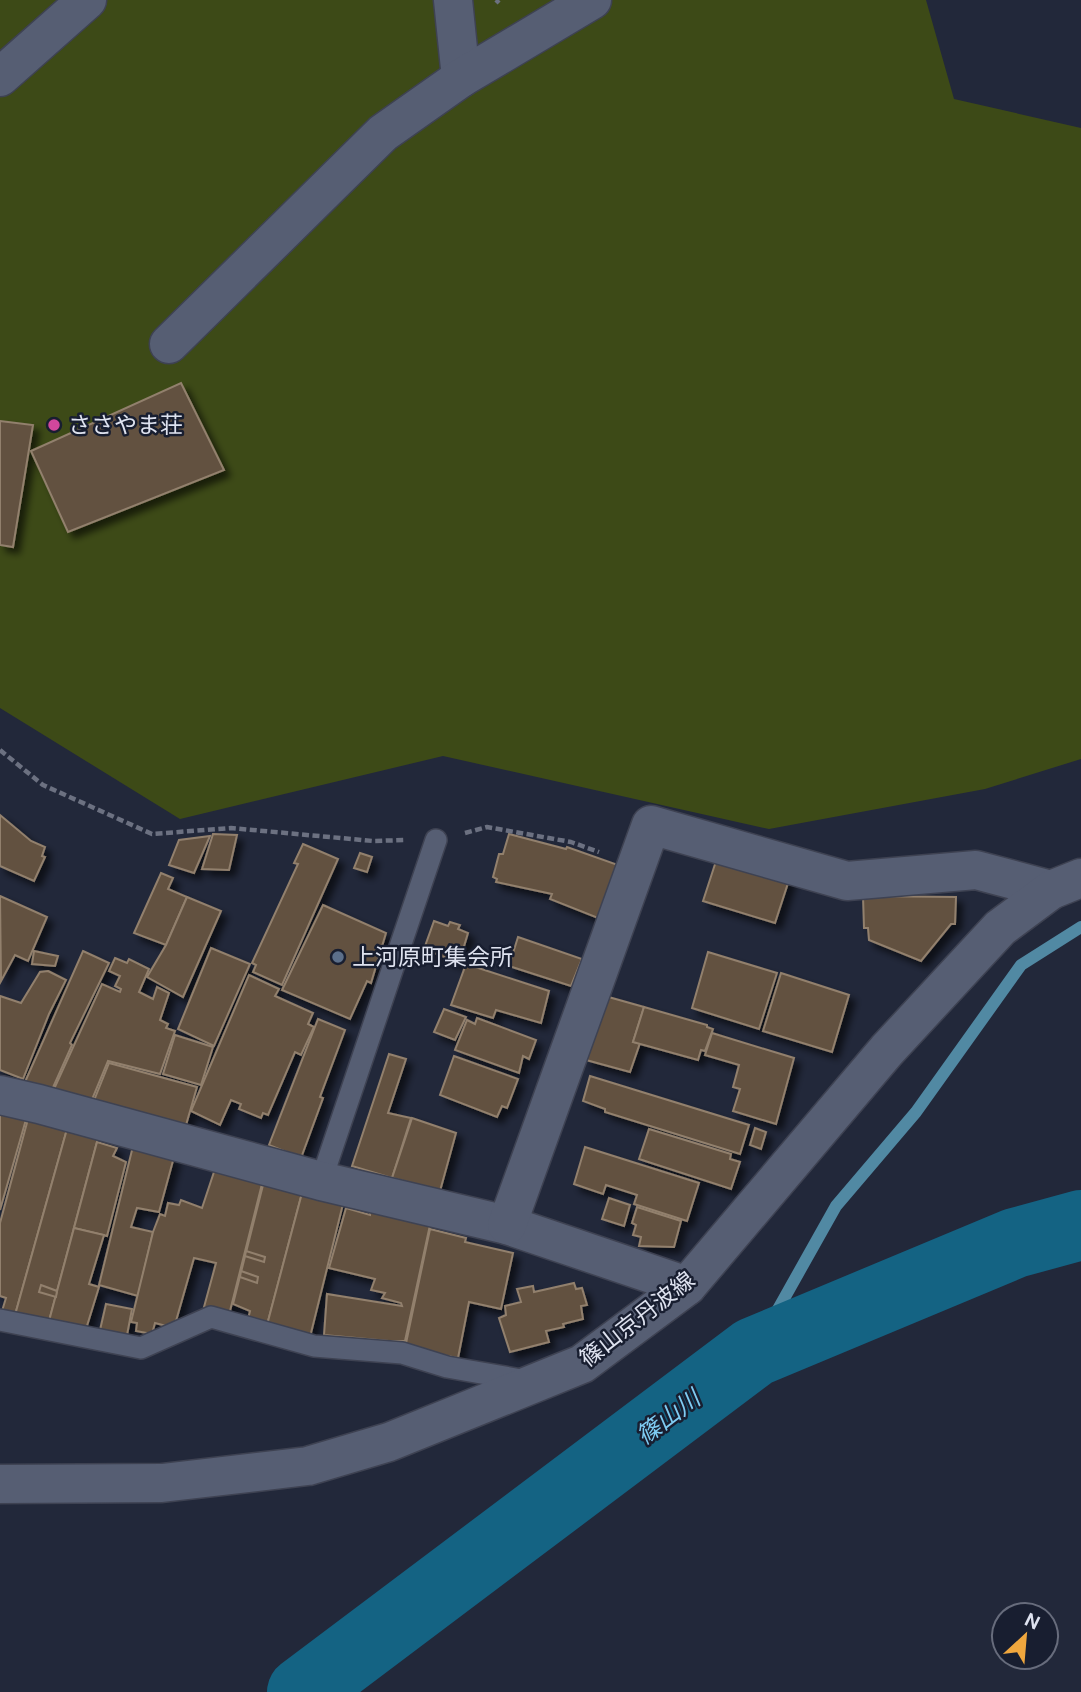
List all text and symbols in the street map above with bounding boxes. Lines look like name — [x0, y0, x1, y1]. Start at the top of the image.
place label: ささやま荘 — [68, 410, 183, 440]
marker: ささやま荘 — [46, 417, 62, 433]
place label: 上河原町集会所 — [352, 942, 513, 972]
marker: 上河原町集会所 — [330, 949, 346, 965]
street label: 篠山京丹波線 — [573, 1265, 701, 1373]
water label: 篠山川 — [630, 1381, 708, 1451]
north arrow — [990, 1601, 1060, 1671]
text: N — [1021, 1607, 1044, 1635]

